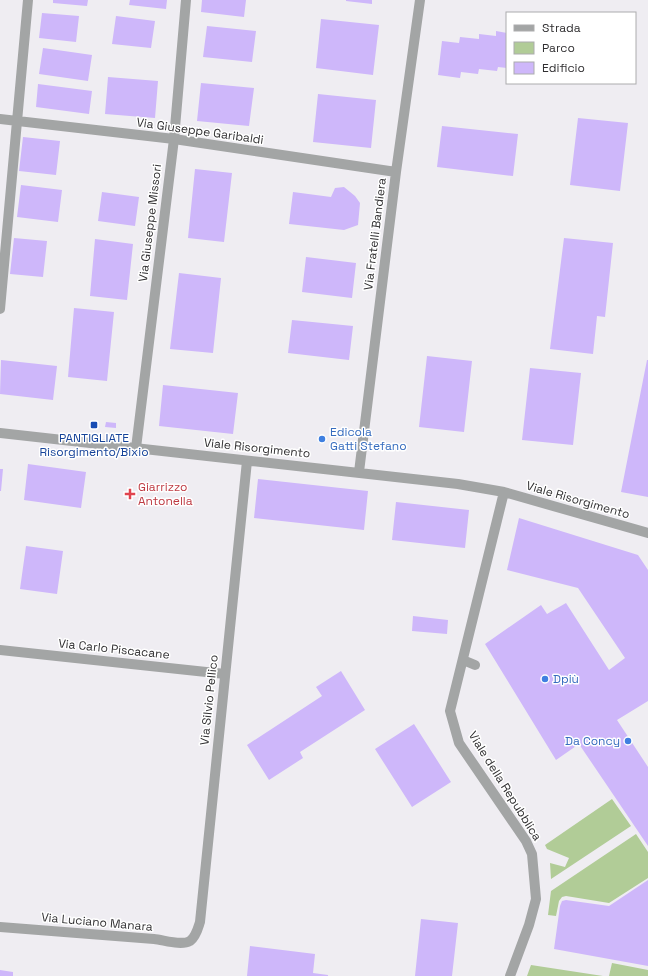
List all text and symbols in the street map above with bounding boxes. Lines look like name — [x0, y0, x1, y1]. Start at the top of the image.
legend — [506, 12, 636, 84]
text: Strada — [542, 20, 581, 36]
text: Parco — [542, 40, 575, 56]
text: Edificio — [542, 60, 585, 76]
street label: Via Giuseppe Garibaldi — [135, 114, 265, 148]
street label: Via Giuseppe Missori — [135, 163, 165, 283]
street label: Via Fratelli Bandiera — [360, 177, 390, 291]
marker: PANTIGLIATE Risorgimento/Bixio — [89, 420, 99, 430]
place label: Edicola Gatti Stefano — [330, 424, 407, 454]
place label: PANTIGLIATE Risorgimento/Bixio — [39, 430, 149, 460]
street label: Viale Risorgimento — [203, 434, 311, 462]
marker: Edicola Gatti Stefano — [317, 434, 327, 444]
street label: Viale Risorgimento — [524, 478, 632, 522]
place label: Giarrizzo Antonella — [138, 479, 193, 509]
marker: Giarrizzo Antonella — [125, 489, 135, 499]
street label: Via Carlo Piscacane — [58, 635, 170, 663]
street label: Via Silvio Pellico — [196, 654, 222, 746]
place label: Dpiù — [553, 671, 579, 687]
marker: Dpiù — [540, 674, 550, 684]
street label: Viale della Repubblica — [465, 728, 545, 844]
place label: Da Concy — [565, 733, 620, 749]
marker: Da Concy — [623, 736, 633, 746]
street label: Via Luciano Manara — [41, 909, 153, 935]

